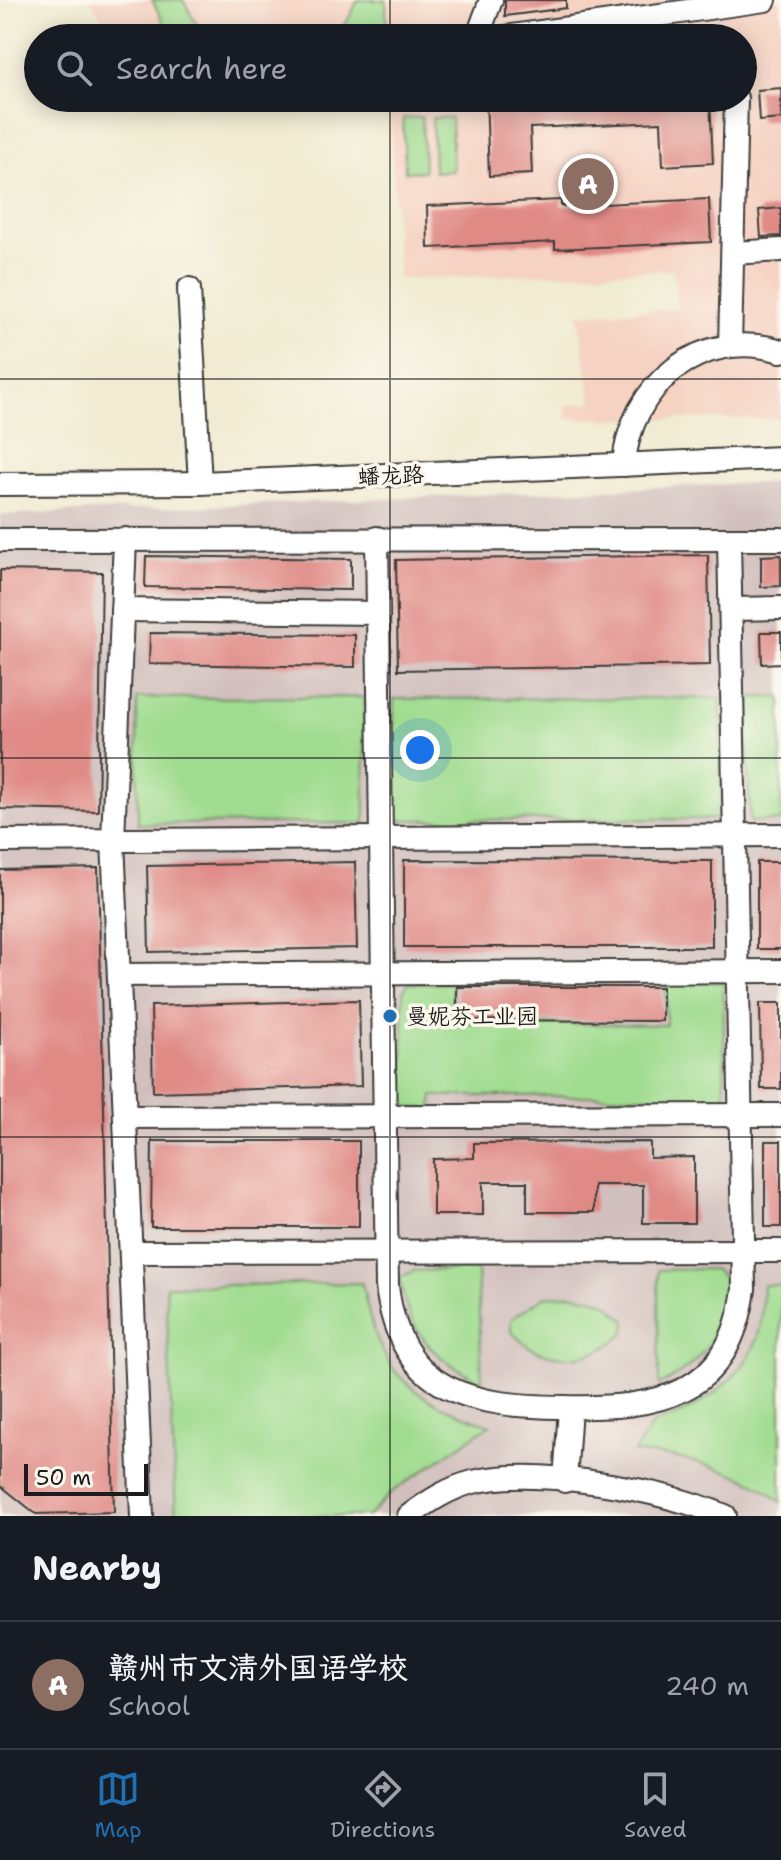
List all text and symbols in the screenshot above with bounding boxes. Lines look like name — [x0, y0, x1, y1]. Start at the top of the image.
search box — [24, 24, 757, 112]
icon: search — [52, 46, 96, 90]
text: Search here — [116, 48, 287, 89]
pin: A — [562, 154, 614, 214]
street label: 蟠龙路 — [358, 460, 425, 491]
your location — [400, 730, 440, 770]
place label: 曼妮芬工业园 — [406, 1002, 538, 1031]
marker: 曼妮芬工业园 — [381, 1007, 399, 1025]
scale bar — [24, 1460, 148, 1496]
text: 50 m — [36, 1463, 91, 1492]
text: Nearby — [32, 1545, 162, 1591]
text: 赣州市文清外国语学校 — [108, 1647, 408, 1688]
text: A — [48, 1668, 68, 1703]
text: 240 m — [665, 1668, 749, 1703]
text: School — [108, 1688, 190, 1723]
tab: Map — [94, 1767, 142, 1844]
tab: Directions — [330, 1767, 435, 1844]
tab: Saved — [624, 1767, 687, 1844]

